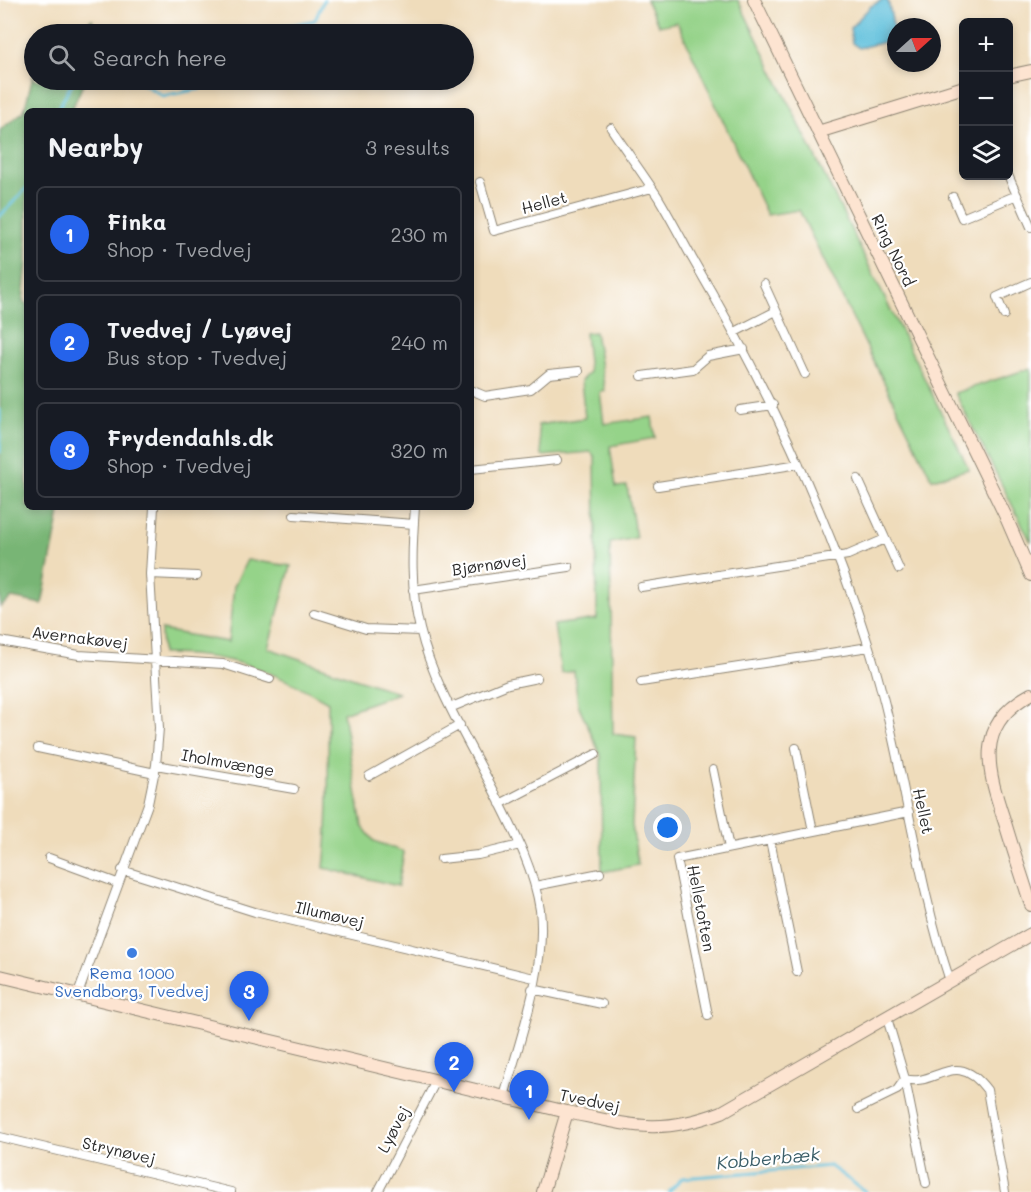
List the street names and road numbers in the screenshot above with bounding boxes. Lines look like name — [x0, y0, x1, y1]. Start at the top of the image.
street label: Hellet — [519, 186, 569, 218]
street label: Ring Nord — [867, 210, 921, 290]
street label: Bjørnøvej — [450, 548, 528, 580]
street label: Avernakøvej — [31, 621, 129, 653]
street label: Iholmvænge — [180, 743, 276, 781]
street label: Hellet — [909, 786, 939, 836]
street label: Helletoften — [683, 863, 721, 953]
street label: Illumøvej — [294, 896, 366, 932]
street label: Tvedvej — [558, 1083, 622, 1117]
street label: Lyøvej — [372, 1102, 414, 1156]
street label: Strynøvej — [80, 1131, 158, 1169]

